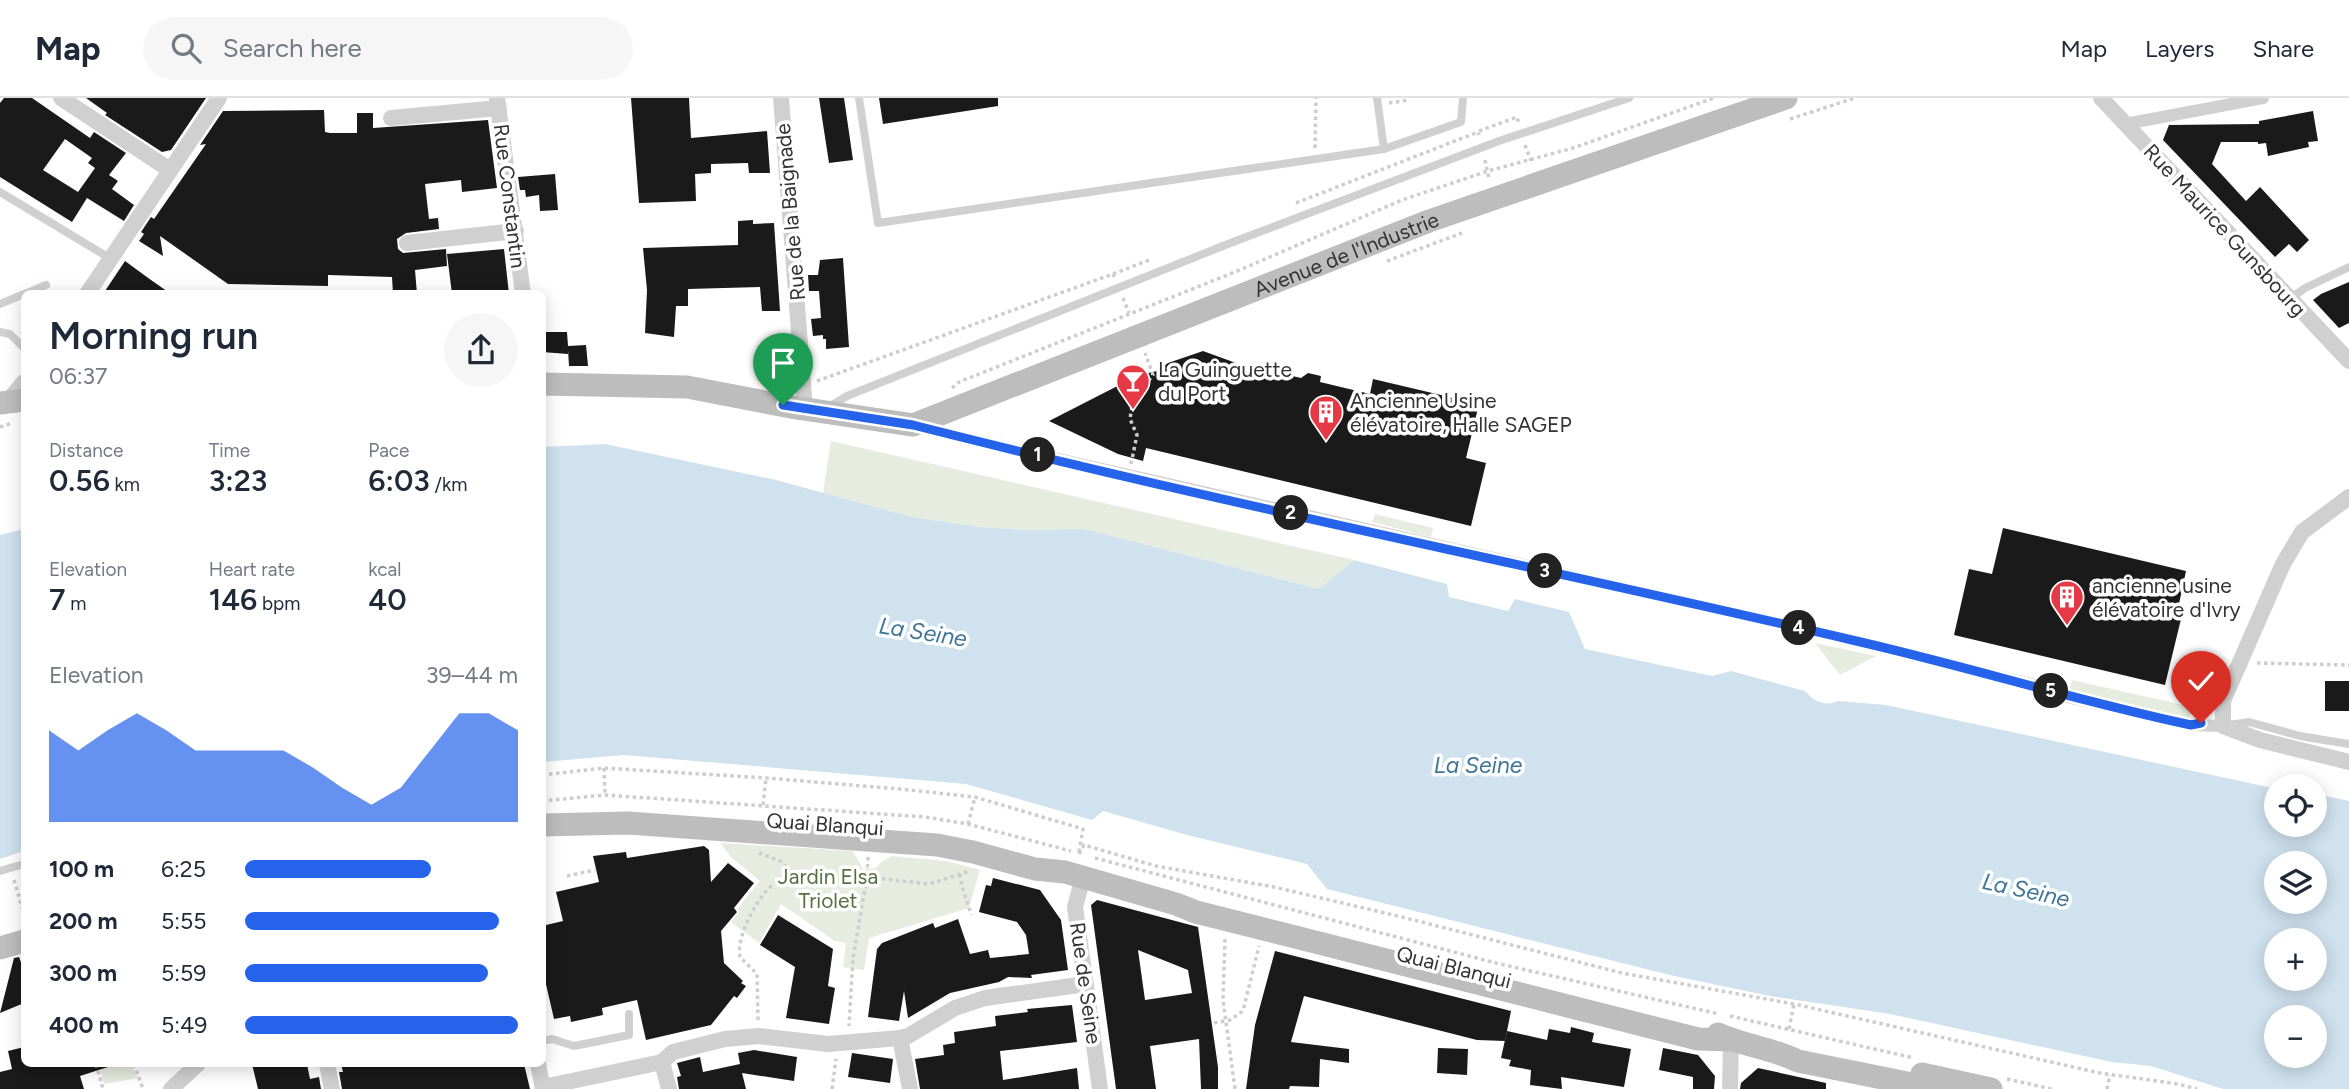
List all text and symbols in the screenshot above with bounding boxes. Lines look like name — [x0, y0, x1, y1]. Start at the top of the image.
search box — [143, 17, 633, 80]
text: Map — [35, 29, 101, 68]
icon: search — [167, 29, 205, 67]
text: Search here — [223, 32, 362, 64]
text: Map — [2060, 34, 2107, 63]
text: Layers — [2145, 34, 2214, 63]
text: Share — [2252, 34, 2314, 63]
street label: Rue Constantin — [489, 122, 531, 270]
street label: Rue de la Baignade — [770, 122, 810, 302]
street label: Rue Maurice Gunsbourg — [2139, 139, 2311, 321]
street label: Avenue de l'Industrie — [1250, 206, 1442, 302]
text: Morning run — [49, 313, 258, 359]
button: share — [444, 313, 518, 387]
pin — [753, 333, 813, 405]
icon: arrive — [764, 344, 802, 382]
place label: La Guinguette du Port — [1158, 357, 1292, 406]
text: 06:37 — [49, 362, 107, 390]
bar icon: La Guinguette du Port — [1114, 362, 1152, 411]
place label: Ancienne Usine élévatoire, Halle SAGEP — [1350, 388, 1572, 437]
building icon: Ancienne Usine élévatoire, Halle SAGEP — [1307, 393, 1345, 442]
pin: 1 — [1020, 438, 1056, 472]
text: Distance — [49, 439, 123, 462]
text: Time — [209, 439, 250, 462]
text: Pace — [368, 439, 409, 462]
text: 1 — [1033, 443, 1042, 466]
text: 0.56 — [49, 462, 110, 499]
text: 3:23 — [209, 462, 267, 499]
text: 6:03 — [368, 462, 430, 499]
text: km — [110, 473, 140, 496]
text: /km — [430, 473, 467, 496]
pin: 2 — [1274, 496, 1308, 530]
text: 2 — [1285, 501, 1296, 524]
pin: 3 — [1528, 554, 1562, 588]
text: Elevation — [49, 558, 127, 581]
text: Heart rate — [209, 558, 295, 581]
text: kcal — [368, 558, 402, 581]
text: 3 — [1539, 559, 1550, 582]
place label: ancienne usine élévatoire d'Ivry — [2092, 573, 2241, 622]
building icon: ancienne usine élévatoire d'Ivry — [2048, 578, 2086, 627]
text: 7 — [49, 581, 65, 618]
text: 146 — [209, 581, 257, 618]
text: 40 — [368, 581, 407, 618]
text: m — [65, 592, 86, 615]
text: bpm — [257, 592, 301, 615]
pin: 4 — [1782, 610, 1816, 646]
water label: La Seine — [877, 611, 969, 653]
text: 4 — [1792, 616, 1805, 639]
pin — [2171, 651, 2231, 723]
text: Elevation — [49, 661, 144, 689]
text: 39–44 m — [426, 661, 518, 689]
icon: check — [2182, 662, 2220, 700]
pin: 5 — [2034, 674, 2068, 708]
text: 5 — [2045, 679, 2056, 702]
water label: La Seine — [1434, 751, 1523, 779]
map controls — [2264, 774, 2327, 1068]
button: locate — [2264, 774, 2327, 837]
street label: Quai Blanqui — [766, 807, 884, 841]
button: layers — [2264, 851, 2327, 914]
text: 100 m — [49, 855, 114, 883]
text: 6:25 — [161, 855, 206, 883]
park label: Jardin Elsa Triolet — [778, 864, 878, 913]
water label: La Seine — [1980, 867, 2073, 913]
text: 200 m — [49, 907, 118, 935]
text: 5:55 — [161, 907, 207, 935]
street label: Rue de Seine — [1065, 920, 1107, 1046]
button: + — [2264, 928, 2327, 991]
street label: Quai Blanqui — [1394, 941, 1514, 993]
text: 300 m — [49, 959, 117, 987]
text: 5:59 — [161, 959, 206, 987]
button: − — [2264, 1005, 2327, 1068]
text: 400 m — [49, 1011, 119, 1039]
text: 5:49 — [161, 1011, 207, 1039]

